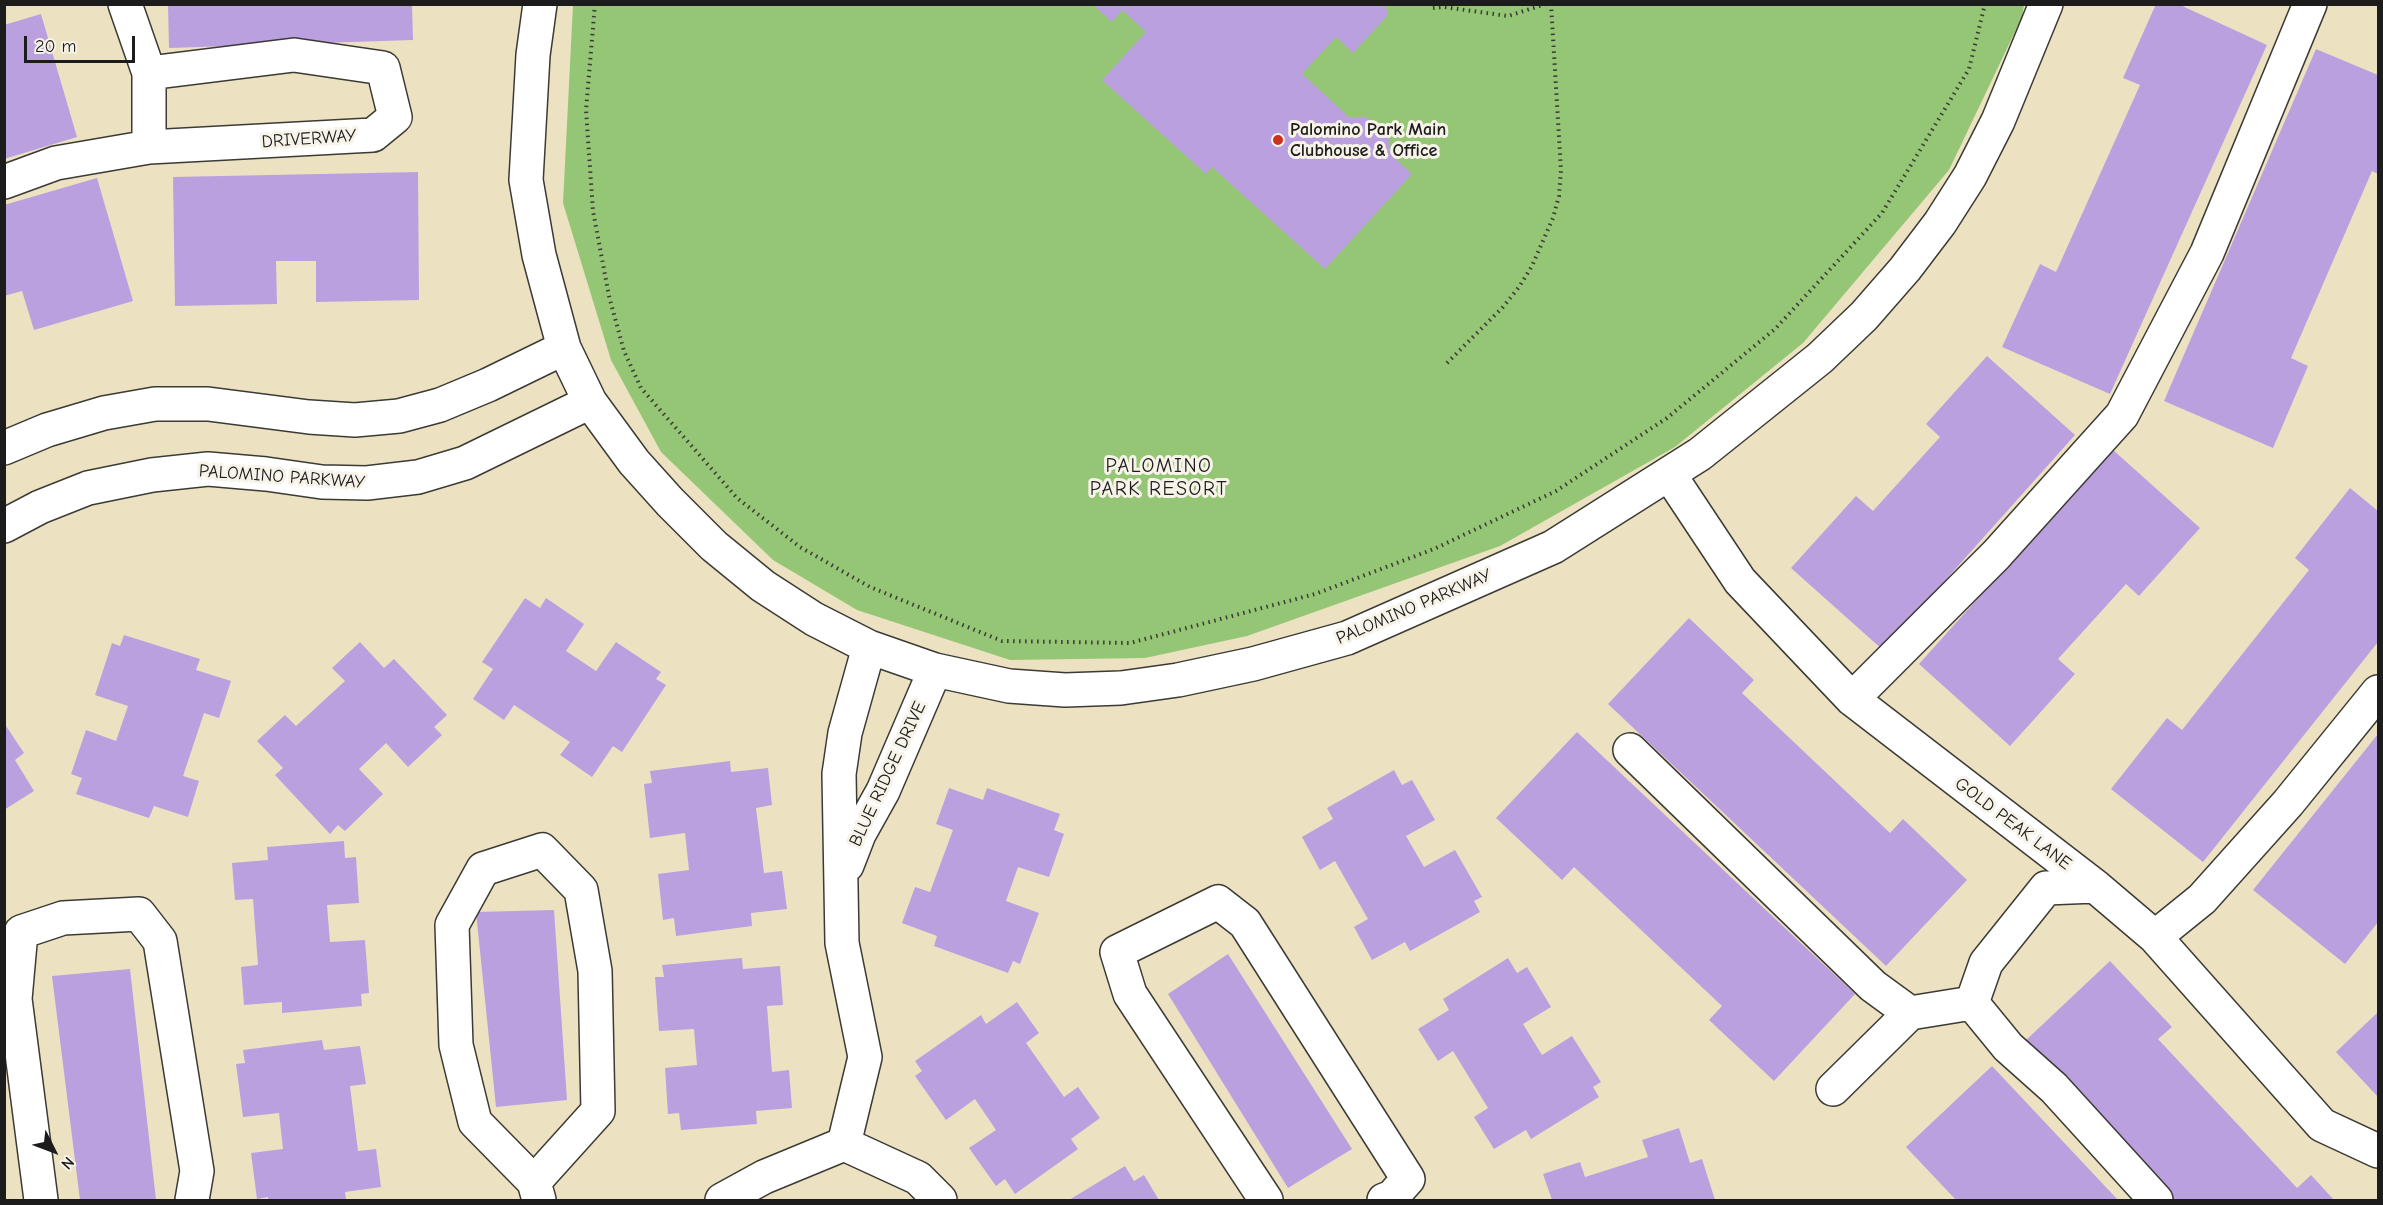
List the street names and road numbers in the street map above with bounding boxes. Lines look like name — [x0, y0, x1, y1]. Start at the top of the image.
street label: DRIVERWAY — [261, 125, 357, 153]
street label: PALOMINO PARKWAY — [198, 460, 366, 494]
street label: PALOMINO PARKWAY — [1333, 564, 1495, 650]
street label: BLUE RIDGE DRIVE — [845, 698, 931, 850]
street label: GOLD PEAK LANE — [1950, 773, 2076, 875]

